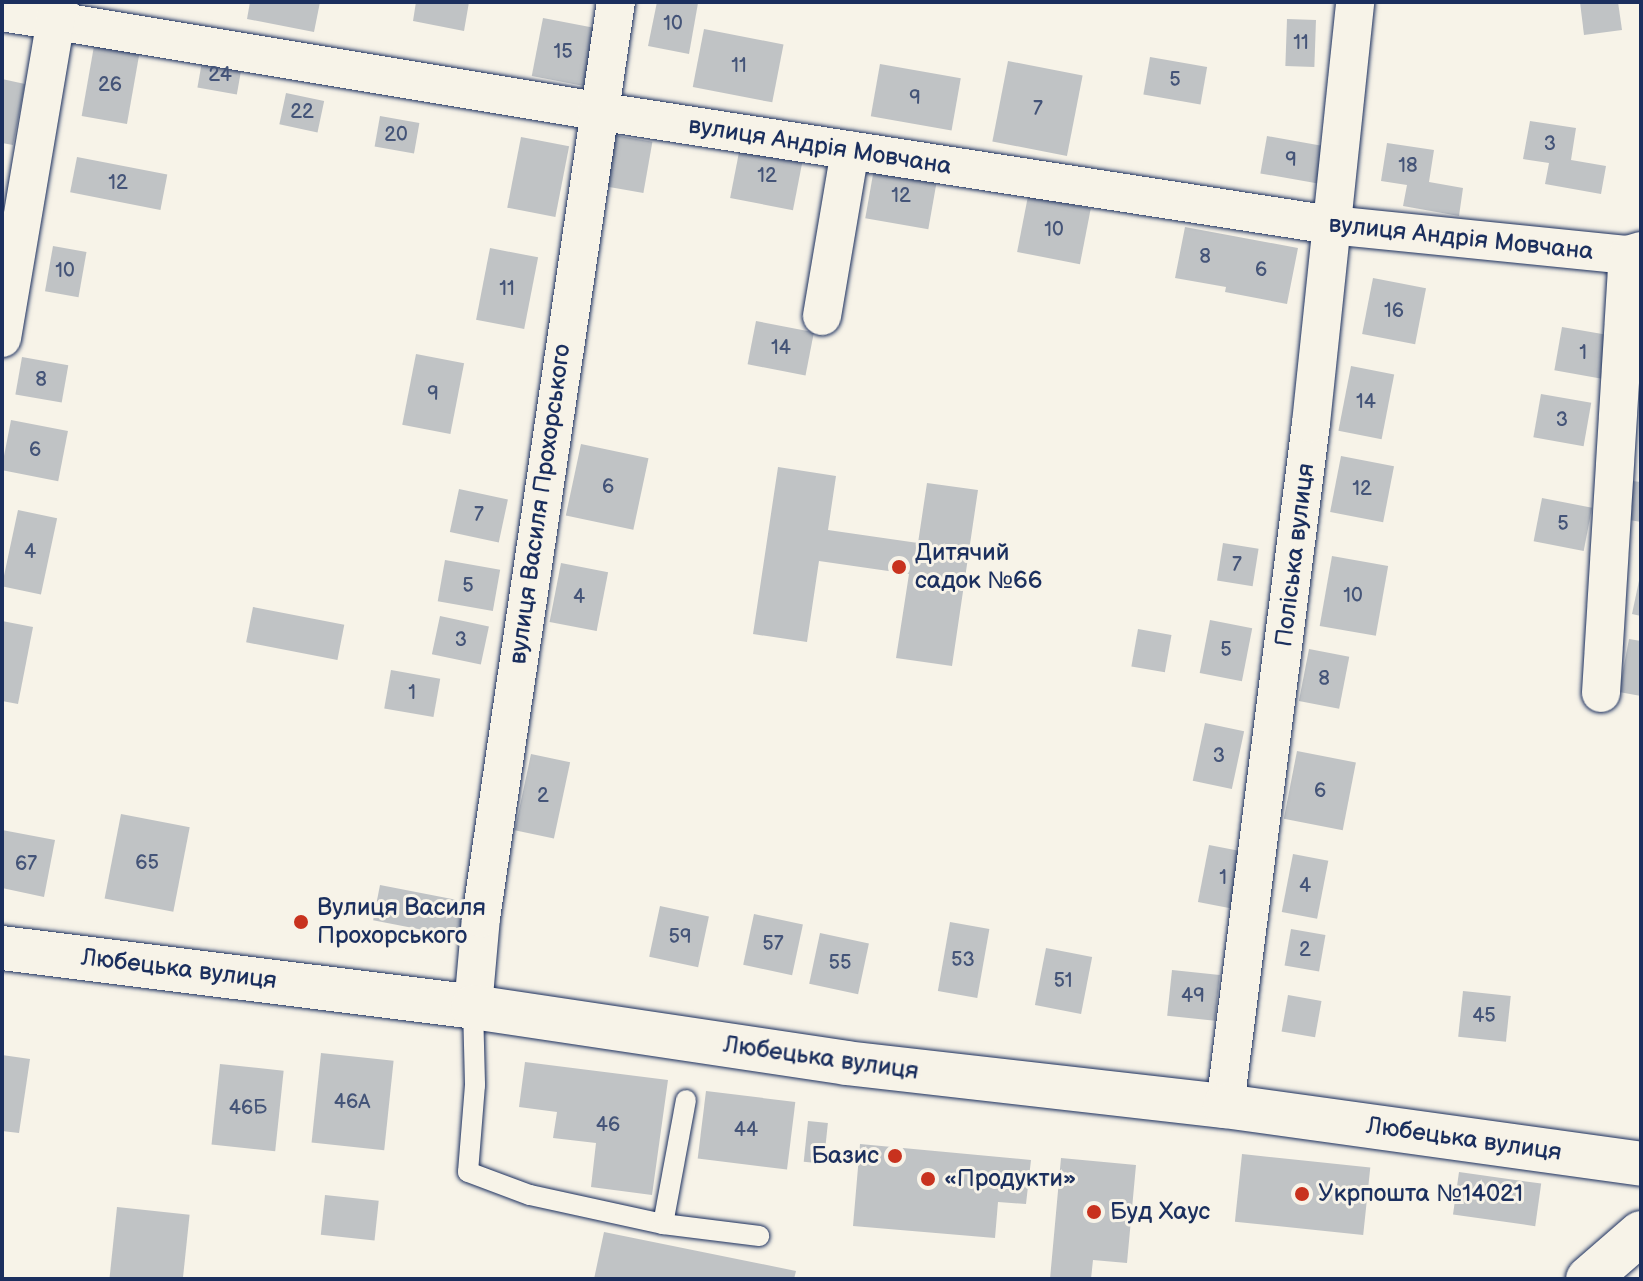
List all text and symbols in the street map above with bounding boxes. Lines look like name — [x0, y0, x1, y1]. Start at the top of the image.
house number: 10 — [663, 12, 683, 36]
house number: 11 — [1293, 31, 1309, 55]
house number: 15 — [553, 40, 573, 64]
house number: 11 — [731, 54, 747, 78]
house number: 24 — [208, 63, 232, 87]
house number: 5 — [1169, 68, 1181, 92]
house number: 26 — [98, 73, 122, 97]
house number: 9 — [909, 86, 921, 110]
house number: 7 — [1033, 97, 1043, 121]
house number: 22 — [290, 100, 314, 124]
street label: вулиця Андрія Мовчана — [686, 111, 954, 181]
house number: 20 — [384, 123, 408, 147]
house number: 3 — [1544, 132, 1556, 156]
house number: 9 — [1285, 148, 1297, 172]
house number: 18 — [1398, 154, 1418, 178]
house number: 12 — [757, 164, 777, 188]
house number: 12 — [108, 171, 128, 195]
house number: 12 — [891, 184, 911, 208]
street label: вулиця Андрія Мовчана — [1327, 210, 1595, 266]
house number: 10 — [1044, 218, 1064, 242]
house number: 8 — [1199, 245, 1211, 269]
house number: 6 — [1255, 258, 1267, 282]
house number: 10 — [55, 259, 75, 283]
house number: 11 — [499, 277, 515, 301]
house number: 16 — [1384, 299, 1404, 323]
house number: 14 — [771, 336, 791, 360]
house number: 1 — [1579, 341, 1587, 365]
street label: вулиця Василя Прохорського — [503, 342, 577, 666]
house number: 8 — [35, 368, 47, 392]
house number: 9 — [427, 382, 439, 406]
house number: 14 — [1356, 390, 1376, 414]
house number: 3 — [1556, 408, 1568, 432]
house number: 6 — [29, 438, 41, 462]
street label: Поліська вулиця — [1269, 462, 1321, 648]
house number: 6 — [602, 475, 614, 499]
house number: 12 — [1352, 477, 1372, 501]
house number: 7 — [474, 503, 484, 527]
house number: 5 — [1557, 512, 1569, 536]
place label: Дитячий садок №66 — [915, 539, 1042, 595]
house number: 4 — [24, 540, 36, 564]
house number: 7 — [1232, 553, 1242, 577]
marker: Дитячий садок №66 — [890, 558, 908, 576]
house number: 5 — [462, 574, 474, 598]
house number: 10 — [1343, 584, 1363, 608]
house number: 4 — [573, 585, 585, 609]
house number: 3 — [455, 628, 467, 652]
house number: 5 — [1220, 638, 1232, 662]
house number: 8 — [1318, 667, 1330, 691]
house number: 1 — [408, 681, 416, 705]
house number: 3 — [1213, 744, 1225, 768]
house number: 6 — [1314, 779, 1326, 803]
house number: 2 — [537, 784, 549, 808]
house number: 65 — [135, 851, 159, 875]
house number: 67 — [15, 852, 37, 876]
house number: 1 — [1219, 866, 1227, 890]
house number: 4 — [1299, 874, 1311, 898]
place label: Вулиця Василя Прохорського — [317, 894, 486, 950]
marker: Вулиця Василя Прохорського — [292, 913, 310, 931]
house number: 59 — [668, 925, 692, 949]
house number: 57 — [762, 932, 784, 956]
house number: 2 — [1299, 938, 1311, 962]
street label: Любецька вулиця — [80, 943, 278, 995]
house number: 53 — [951, 948, 975, 972]
house number: 55 — [829, 951, 851, 975]
house number: 51 — [1053, 969, 1073, 993]
house number: 49 — [1181, 984, 1205, 1008]
house number: 45 — [1472, 1004, 1496, 1028]
street label: Любецька вулиця — [722, 1030, 920, 1086]
house number: 46А — [334, 1090, 370, 1114]
house number: 46Б — [229, 1096, 267, 1120]
street label: Любецька вулиця — [1365, 1111, 1563, 1167]
house number: 46 — [596, 1113, 620, 1137]
house number: 44 — [734, 1118, 758, 1142]
place label: Базис — [811, 1142, 879, 1170]
marker: Базис — [886, 1147, 904, 1165]
place label: «Продукти» — [944, 1165, 1076, 1193]
marker: «Продукти» — [919, 1170, 937, 1188]
place label: Укрпошта №14021 — [1318, 1180, 1523, 1208]
marker: Укрпошта №14021 — [1293, 1185, 1311, 1203]
place label: Буд Хаус — [1110, 1198, 1210, 1226]
marker: Буд Хаус — [1085, 1203, 1103, 1221]

